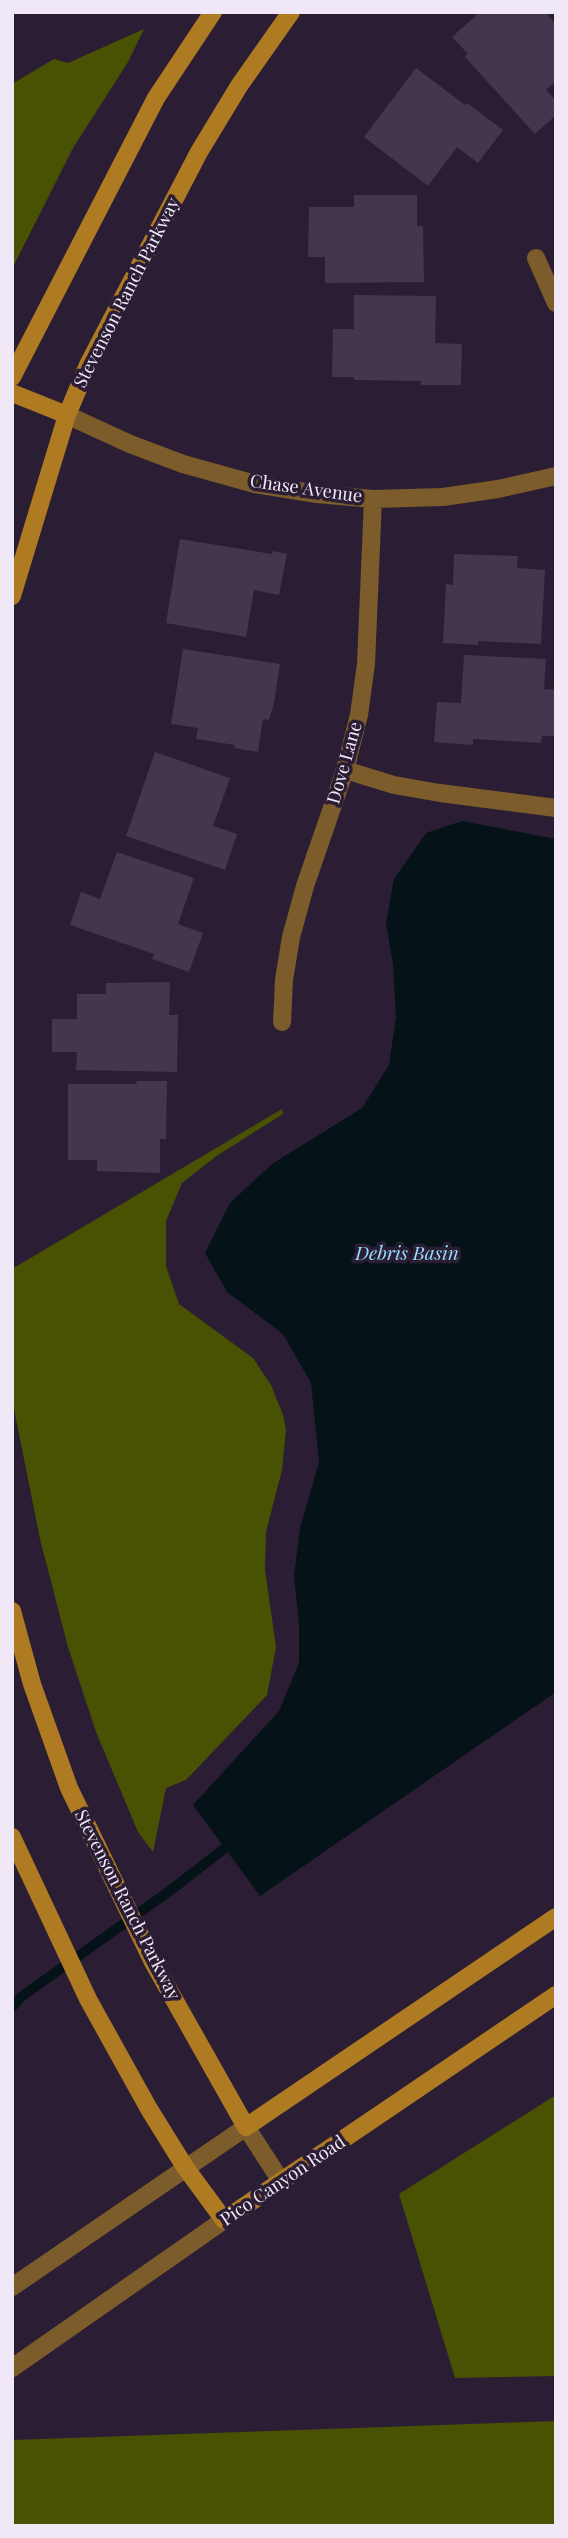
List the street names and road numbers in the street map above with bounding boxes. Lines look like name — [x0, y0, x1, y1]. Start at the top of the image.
street label: Stevenson Ranch Parkway — [70, 194, 184, 392]
street label: Chase Avenue — [249, 470, 363, 508]
street label: Dove Lane — [323, 719, 367, 807]
street label: Stevenson Ranch Parkway — [70, 1806, 184, 2004]
street label: Pico Canyon Road — [217, 2131, 349, 2231]

